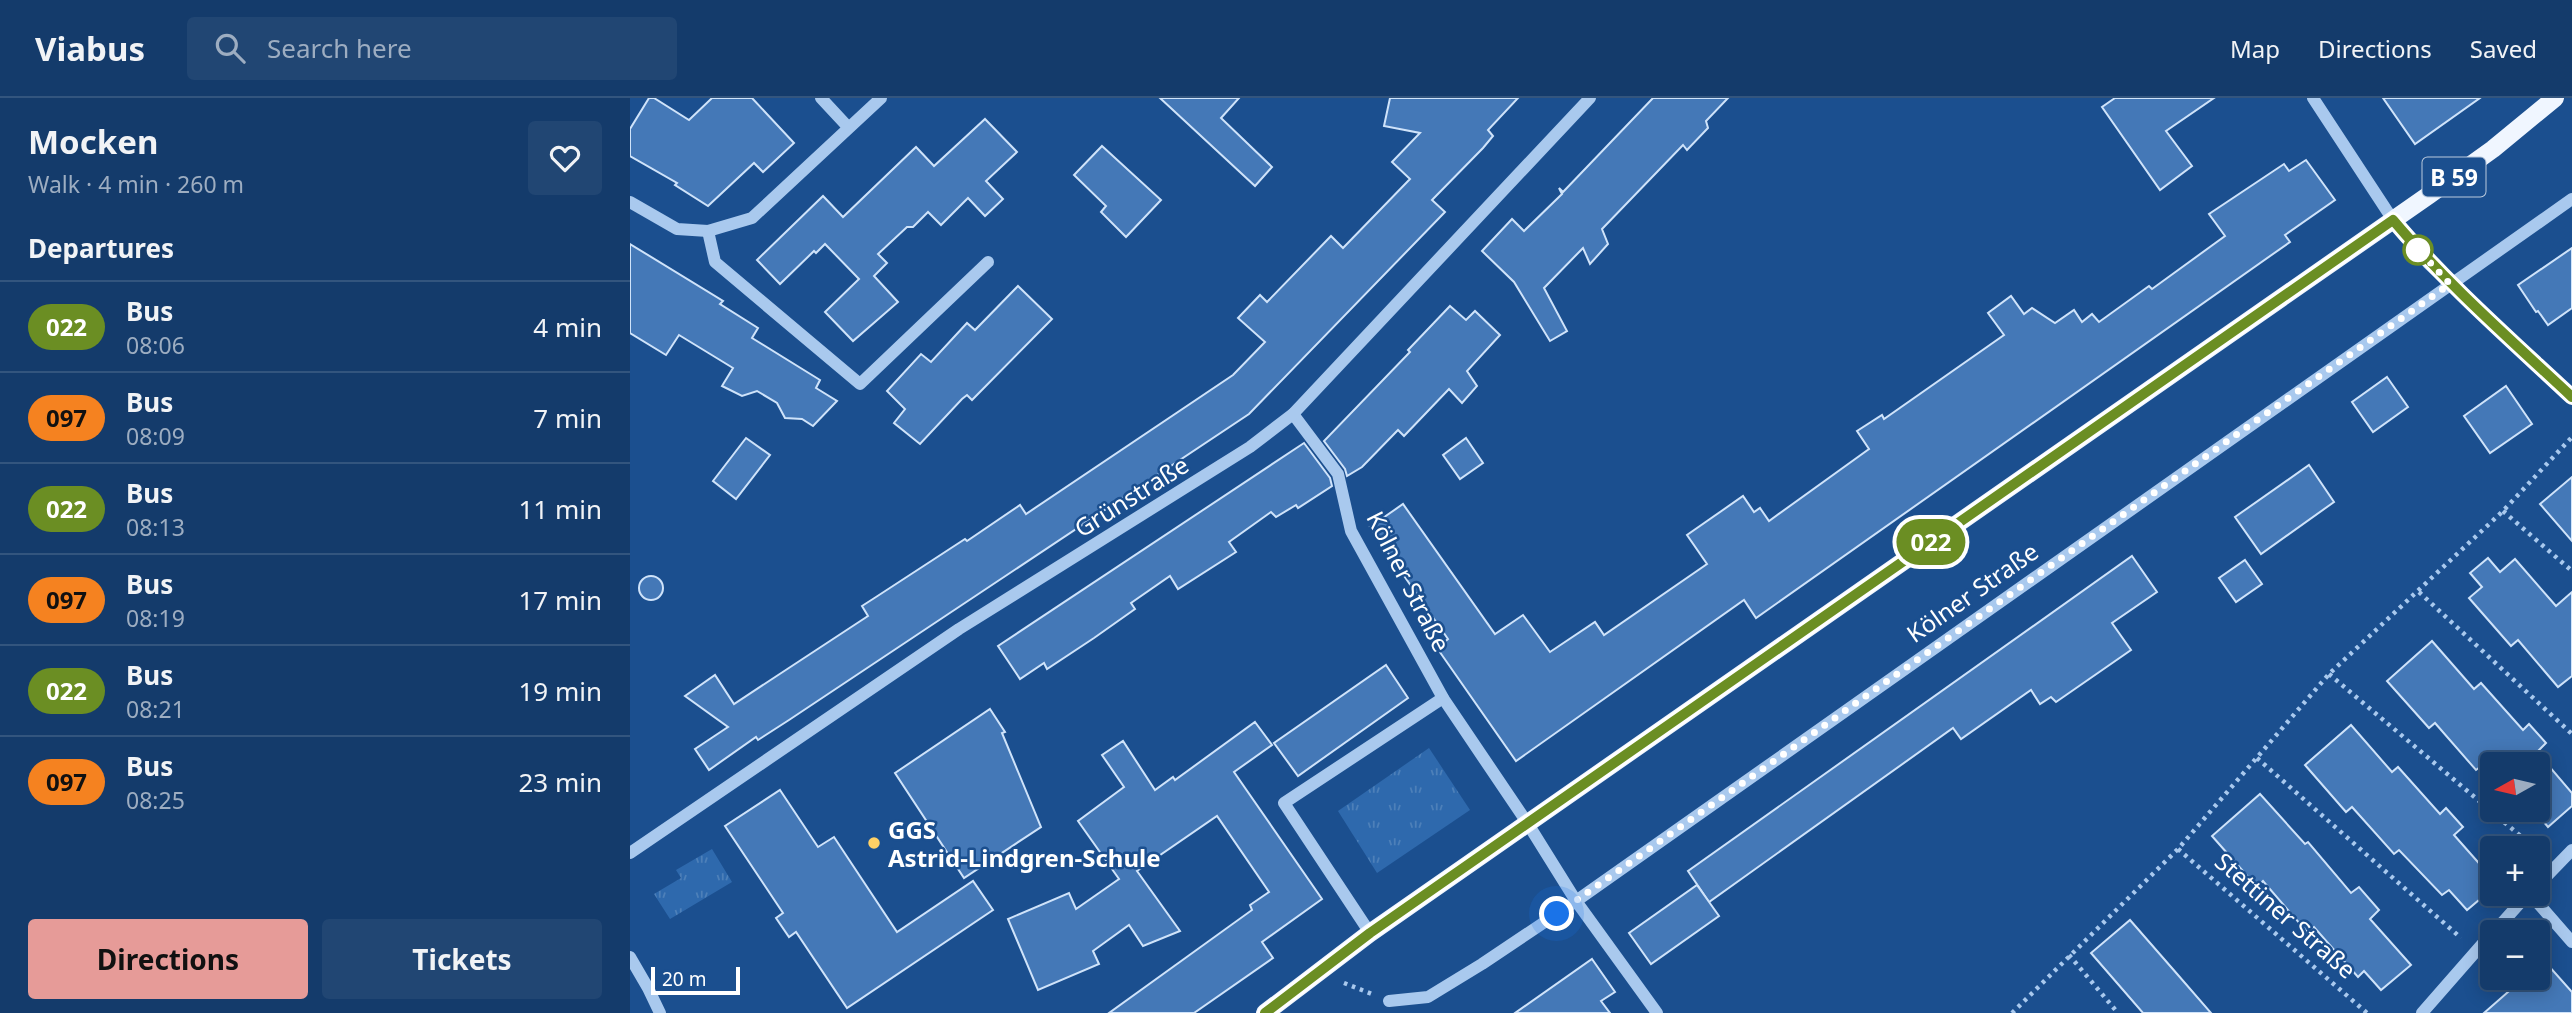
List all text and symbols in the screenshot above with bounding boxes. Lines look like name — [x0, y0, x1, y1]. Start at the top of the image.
search box — [187, 17, 677, 80]
text: Viabus — [35, 26, 145, 71]
icon: search — [211, 29, 249, 67]
text: Search here — [267, 30, 412, 66]
text: Map — [2230, 32, 2280, 65]
text: Directions — [2318, 32, 2432, 65]
text: Saved — [2470, 32, 2537, 65]
text: Mocken — [28, 119, 158, 164]
button: heart — [528, 121, 602, 195]
road number: B 59 — [2422, 158, 2486, 197]
text: Walk · 4 min · 260 m — [28, 168, 244, 200]
text: Departures — [28, 230, 174, 266]
unlabelled marker — [2403, 235, 2433, 265]
text: Bus — [126, 293, 173, 329]
text: 4 min — [533, 309, 602, 345]
text: 022 — [46, 310, 87, 343]
text: 08:06 — [126, 329, 185, 361]
text: Bus — [126, 384, 173, 420]
text: 7 min — [533, 400, 602, 436]
text: 097 — [46, 401, 87, 434]
text: 08:09 — [126, 420, 185, 452]
street label: Grünstraße — [1068, 448, 1194, 544]
text: Bus — [126, 475, 173, 511]
text: 11 min — [518, 491, 602, 527]
text: 022 — [46, 492, 87, 525]
street label: Kölner Straße — [1359, 505, 1459, 657]
text: 08:13 — [126, 511, 185, 543]
line badge: 022 — [1891, 519, 1971, 565]
text: 022 — [1910, 525, 1952, 558]
street label: Kölner Straße — [1900, 534, 2044, 650]
text: Bus — [126, 566, 173, 602]
text: 17 min — [518, 582, 602, 618]
text: 097 — [46, 583, 87, 616]
text: 08:19 — [126, 602, 185, 634]
text: Bus — [126, 657, 173, 693]
text: 19 min — [518, 673, 602, 709]
text: 022 — [46, 674, 87, 707]
text: 08:21 — [126, 693, 185, 725]
text: Bus — [126, 748, 173, 784]
north arrow — [2480, 752, 2550, 822]
map controls — [2480, 752, 2550, 990]
text: 23 min — [518, 764, 602, 800]
text: 097 — [46, 765, 87, 798]
text: 08:25 — [126, 784, 185, 816]
place label: GGS Astrid-Lindgren-Schule — [888, 813, 1161, 874]
marker: GGS Astrid-Lindgren-Schule — [866, 835, 882, 851]
button: + — [2480, 836, 2550, 906]
street label: Stettiner Straße — [2208, 845, 2364, 985]
your location — [1539, 896, 1574, 931]
button: Directions — [28, 919, 308, 999]
button: Tickets — [322, 919, 602, 999]
button: − — [2480, 920, 2550, 990]
scale bar — [651, 964, 740, 996]
text: 20 m — [662, 966, 706, 992]

